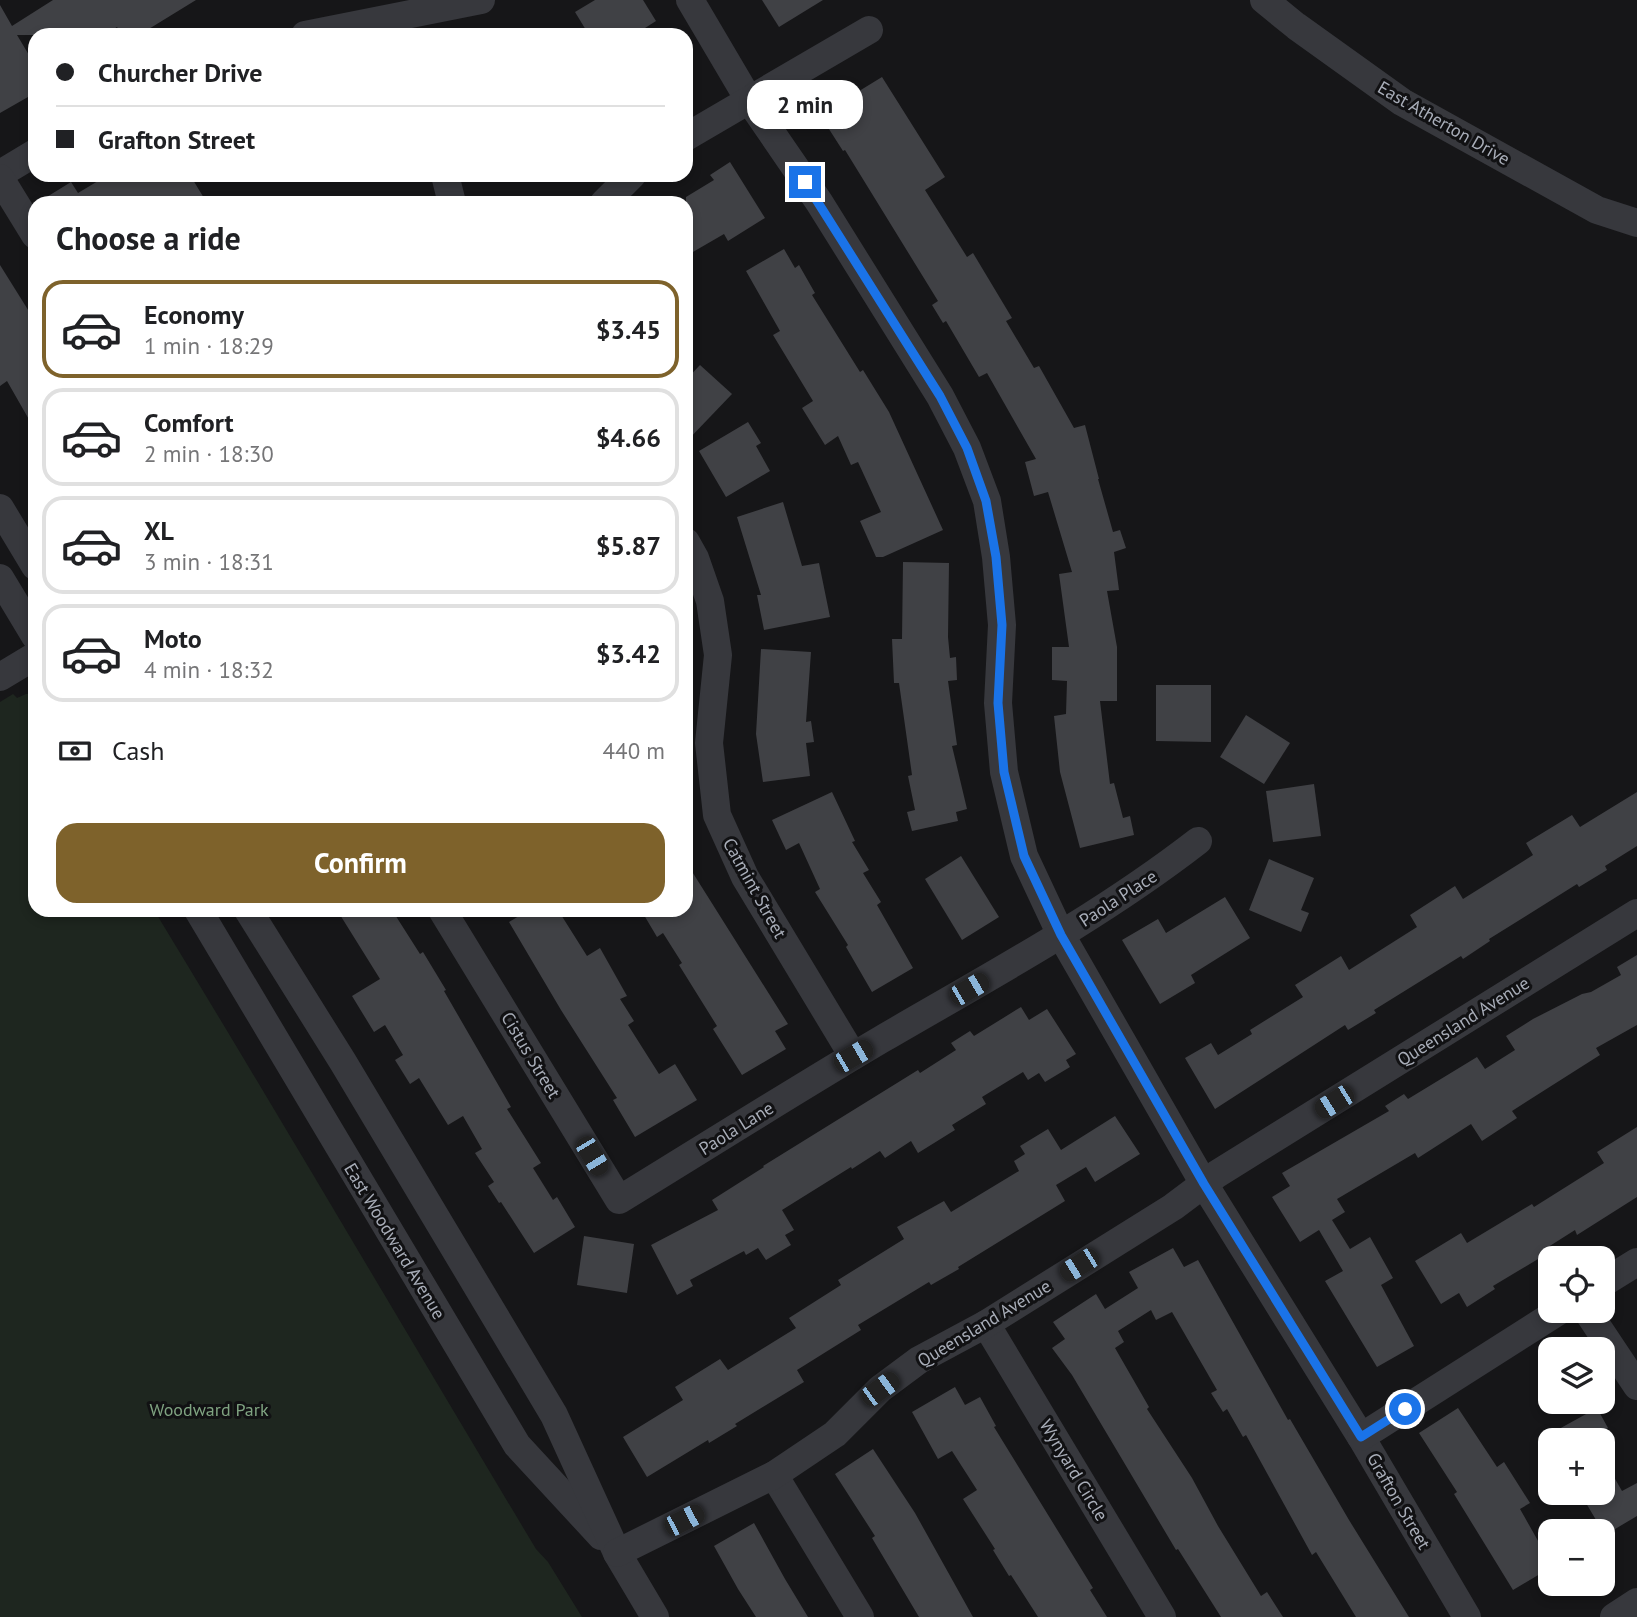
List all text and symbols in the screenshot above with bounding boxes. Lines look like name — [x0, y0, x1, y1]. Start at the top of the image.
text: Churcher Drive — [98, 56, 263, 89]
street label: East Atherton Drive — [1374, 76, 1514, 170]
callout: 2 min — [747, 80, 863, 130]
text: 2 min — [777, 90, 833, 119]
text: Grafton Street — [98, 123, 255, 156]
route end — [789, 166, 821, 198]
text: Choose a ride — [56, 217, 241, 259]
icon: car — [60, 298, 123, 361]
text: Economy — [144, 298, 244, 331]
text: $3.45 — [596, 313, 661, 346]
text: 1 min · 18:29 — [144, 331, 274, 360]
icon: car — [60, 406, 123, 469]
text: Comfort — [144, 406, 234, 439]
text: $4.66 — [596, 421, 661, 454]
text: 2 min · 18:30 — [144, 439, 274, 468]
icon: car — [60, 514, 123, 577]
text: XL — [144, 514, 174, 547]
text: $5.87 — [596, 529, 661, 562]
text: 3 min · 18:31 — [144, 547, 274, 576]
icon: car — [60, 622, 123, 685]
text: Moto — [144, 622, 202, 655]
text: $3.42 — [596, 637, 661, 670]
text: 4 min · 18:32 — [144, 655, 274, 684]
icon: cash — [56, 732, 94, 770]
text: Cash — [112, 734, 164, 767]
text: 440 m — [603, 736, 665, 765]
button: Confirm — [56, 823, 665, 903]
street label: Catmint Street — [718, 834, 792, 942]
street label: Paola Place — [1075, 864, 1161, 932]
car — [946, 969, 993, 1009]
street label: Queensland Avenue — [1393, 971, 1533, 1071]
street label: Cistus Street — [496, 1008, 566, 1102]
car — [830, 1036, 877, 1076]
car — [1311, 1082, 1358, 1122]
street label: Paola Lane — [694, 1096, 778, 1160]
car — [573, 1133, 612, 1179]
street label: East Woodward Avenue — [339, 1159, 451, 1323]
car — [1056, 1245, 1103, 1285]
map controls — [1538, 1246, 1615, 1596]
button: locate — [1538, 1246, 1615, 1323]
street label: Queensland Avenue — [913, 1274, 1055, 1372]
button: layers — [1538, 1337, 1615, 1414]
car — [857, 1368, 904, 1410]
route start — [1389, 1393, 1421, 1425]
park label: Woodward Park — [150, 1398, 269, 1421]
street label: Wynyard Circle — [1035, 1415, 1113, 1525]
button: + — [1538, 1428, 1615, 1505]
street label: Grafton Street — [1362, 1449, 1436, 1553]
car — [661, 1501, 708, 1539]
button: − — [1538, 1519, 1615, 1596]

